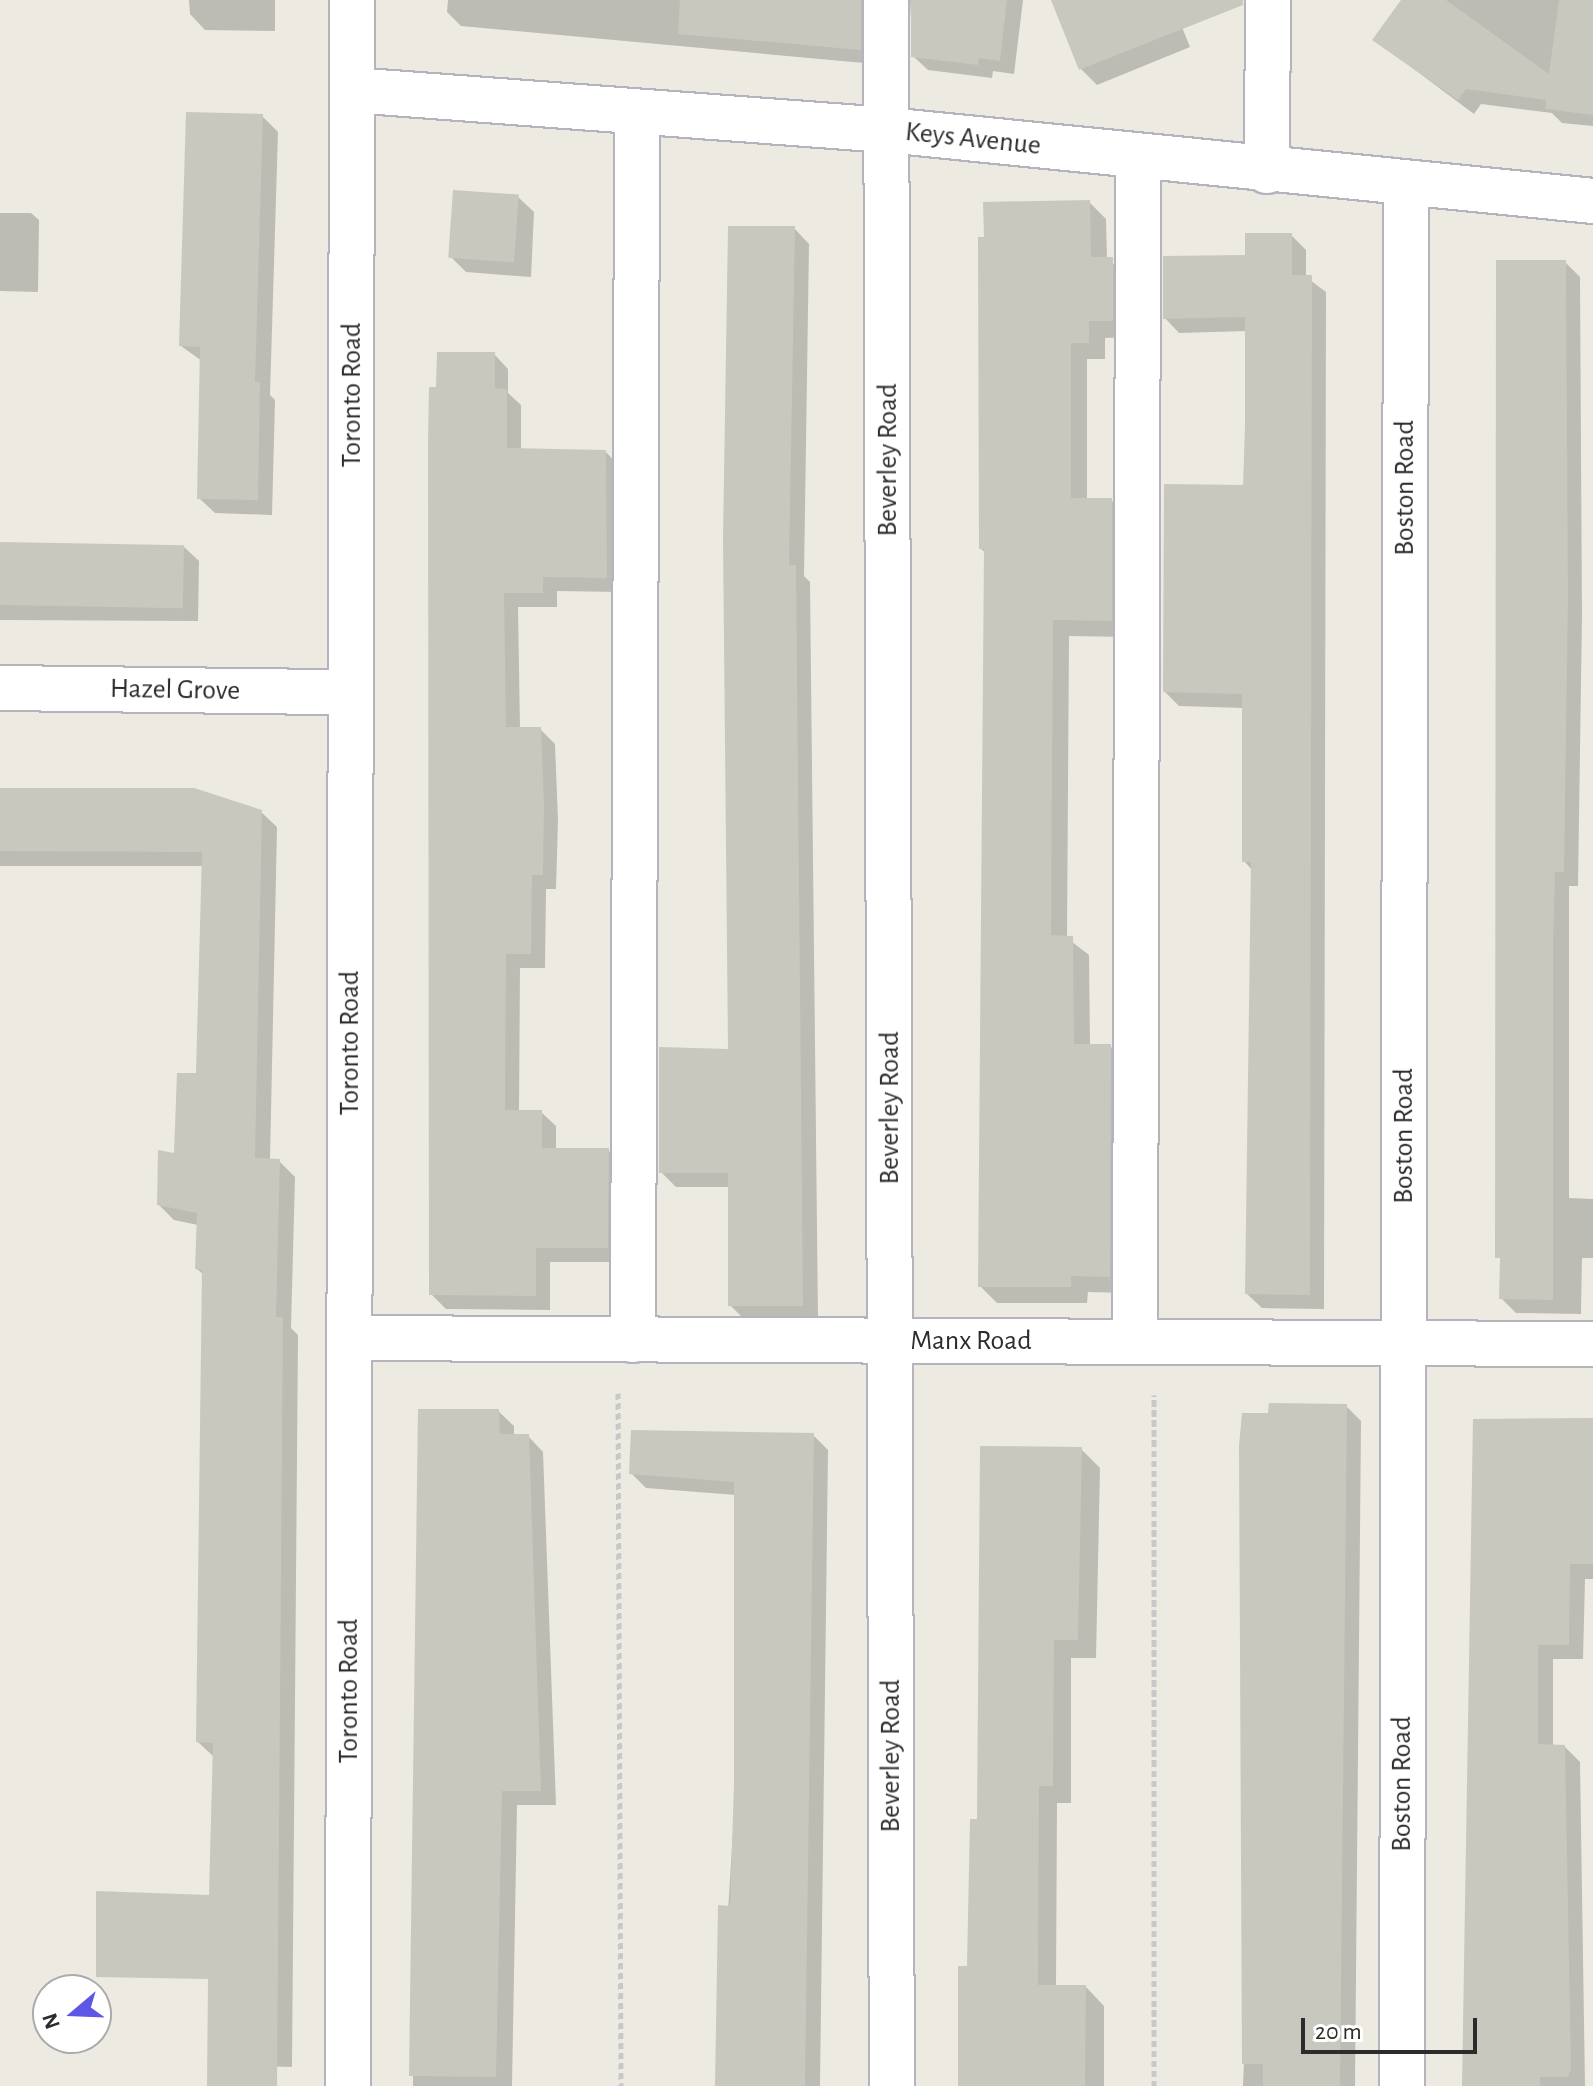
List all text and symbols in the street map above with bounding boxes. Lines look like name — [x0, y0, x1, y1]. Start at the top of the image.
street label: Keys Avenue — [904, 115, 1042, 163]
street label: Toronto Road — [335, 323, 369, 467]
street label: Beverley Road — [871, 383, 905, 537]
street label: Boston Road — [1388, 420, 1422, 556]
street label: Hazel Grove — [110, 672, 240, 708]
street label: Toronto Road — [333, 971, 367, 1115]
street label: Beverley Road — [873, 1031, 907, 1185]
street label: Boston Road — [1387, 1068, 1421, 1204]
street label: Manx Road — [910, 1324, 1032, 1358]
street label: Toronto Road — [332, 1619, 366, 1763]
street label: Beverley Road — [874, 1679, 908, 1833]
street label: Boston Road — [1385, 1716, 1419, 1852]
north arrow — [32, 1974, 112, 2054]
scale bar — [1305, 2002, 1481, 2052]
text: N — [38, 2010, 64, 2032]
text: 20 m — [1315, 2020, 1362, 2044]

